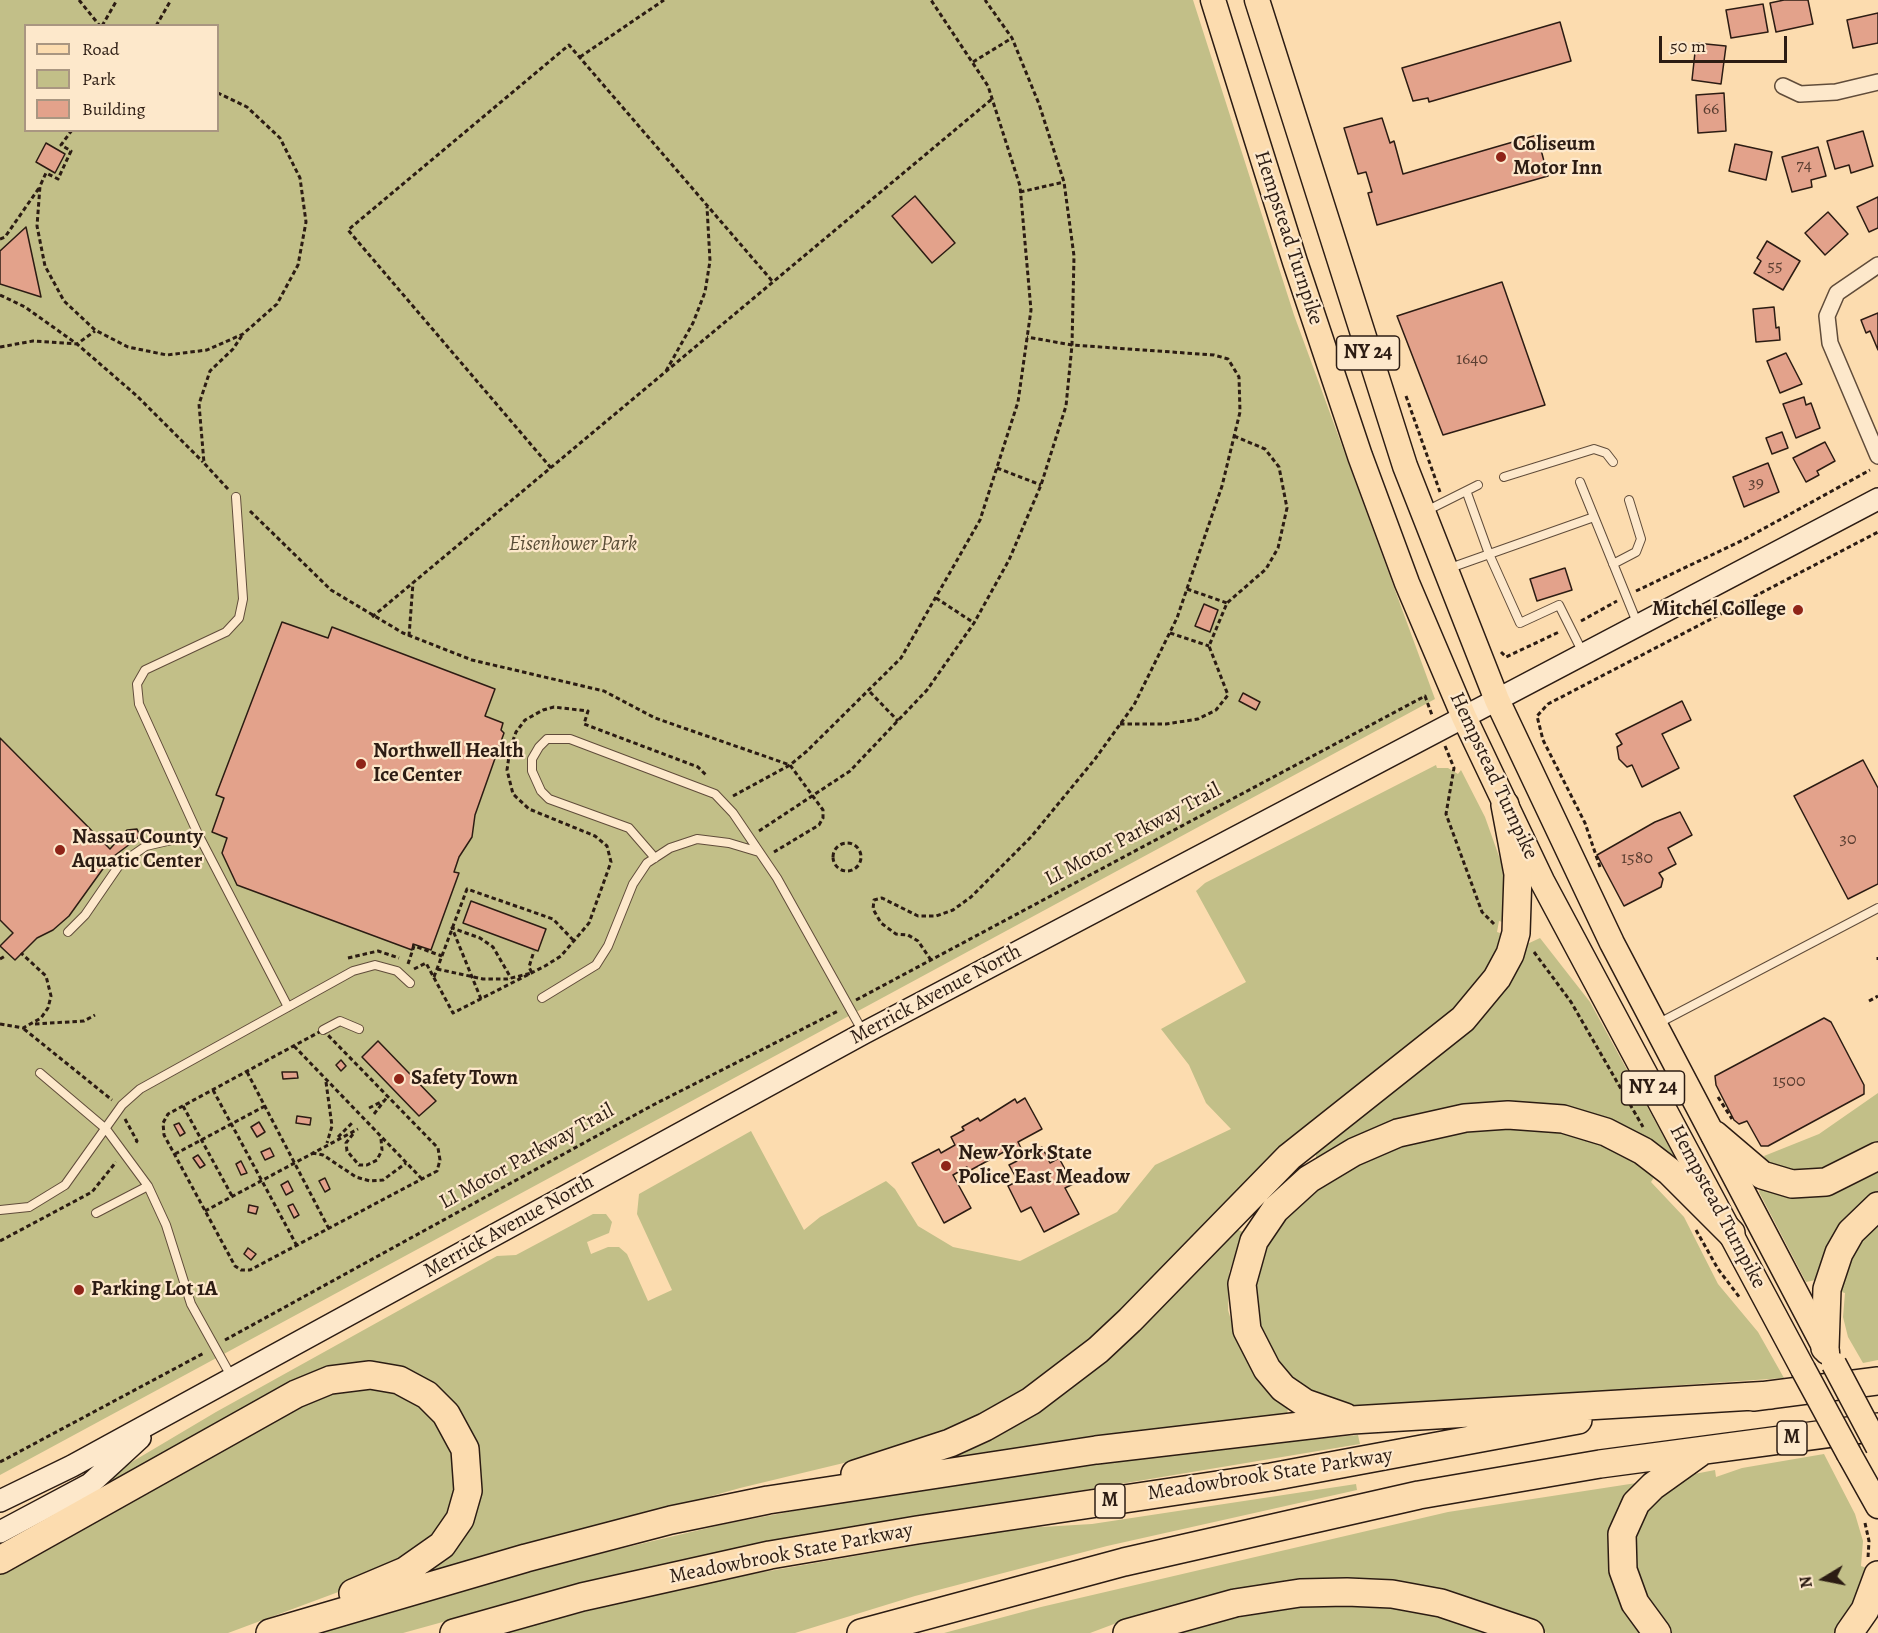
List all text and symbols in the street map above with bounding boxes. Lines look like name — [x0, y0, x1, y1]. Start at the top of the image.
legend — [24, 24, 219, 132]
scale bar — [1662, 24, 1790, 62]
text: 50 m — [1670, 34, 1706, 58]
text: Road — [82, 37, 119, 61]
text: Park — [82, 67, 116, 91]
text: Building — [82, 97, 146, 121]
house number: 66 — [1703, 99, 1719, 121]
place label: Coliseum Motor Inn — [1513, 132, 1602, 182]
street label: Hempstead Turnpike — [1248, 148, 1328, 328]
marker: Coliseum Motor Inn — [1494, 150, 1508, 164]
house number: 74 — [1796, 155, 1812, 177]
house number: 55 — [1767, 256, 1783, 278]
road number: NY 24 — [1336, 336, 1400, 370]
house number: 1640 — [1456, 349, 1488, 371]
house number: 39 — [1748, 473, 1764, 495]
park label: Eisenhower Park — [509, 532, 637, 558]
place label: Mitchel College — [1652, 597, 1786, 623]
marker: Mitchel College — [1791, 603, 1805, 617]
street label: Hempstead Turnpike — [1443, 688, 1543, 864]
place label: Northwell Health Ice Center — [373, 739, 524, 789]
marker: Northwell Health Ice Center — [354, 757, 368, 771]
street label: LI Motor Parkway Trail — [1041, 778, 1225, 892]
place label: Nassau County Aquatic Center — [72, 825, 203, 875]
house number: 30 — [1839, 829, 1857, 851]
marker: Nassau County Aquatic Center — [53, 843, 67, 857]
house number: 1580 — [1621, 848, 1653, 870]
street label: Merrick Avenue North — [846, 939, 1026, 1051]
place label: Safety Town — [411, 1066, 518, 1092]
road number: NY 24 — [1622, 1071, 1684, 1105]
house number: 1500 — [1772, 1071, 1806, 1093]
marker: Safety Town — [392, 1072, 406, 1086]
street label: LI Motor Parkway Trail — [435, 1099, 619, 1215]
street label: Hempstead Turnpike — [1663, 1121, 1771, 1293]
place label: New York State Police East Meadow — [958, 1141, 1130, 1191]
marker: New York State Police East Meadow — [939, 1159, 953, 1173]
street label: Merrick Avenue North — [420, 1170, 598, 1284]
place label: Parking Lot 1A — [91, 1277, 218, 1303]
marker: Parking Lot 1A — [72, 1283, 86, 1297]
road number: M — [1777, 1421, 1807, 1455]
street label: Meadowbrook State Parkway — [1146, 1443, 1394, 1507]
road number: M — [1095, 1484, 1125, 1518]
street label: Meadowbrook State Parkway — [667, 1518, 915, 1590]
north arrow — [1794, 1549, 1854, 1609]
text: N — [1794, 1574, 1818, 1590]

